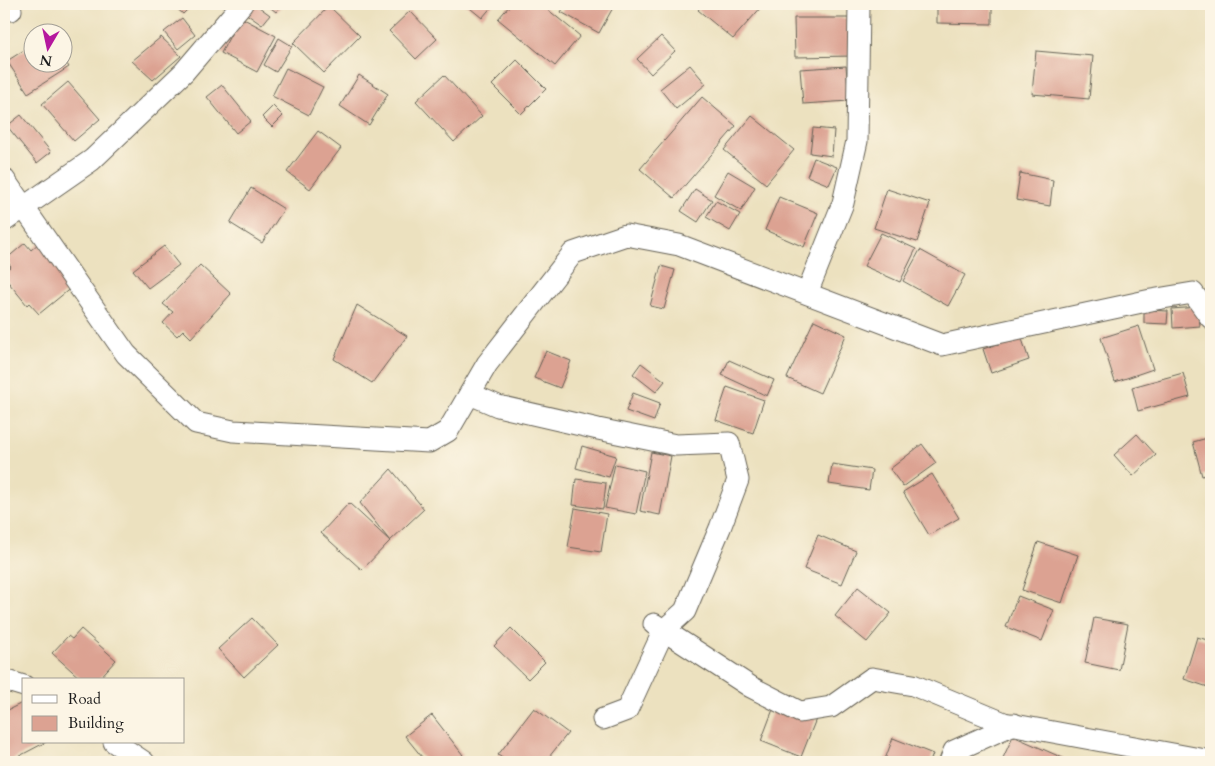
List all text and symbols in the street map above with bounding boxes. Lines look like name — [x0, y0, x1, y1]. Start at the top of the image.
north arrow — [22, 22, 72, 72]
text: N — [39, 50, 54, 71]
legend — [22, 678, 185, 744]
text: Road — [68, 689, 101, 709]
text: Building — [68, 713, 124, 733]

